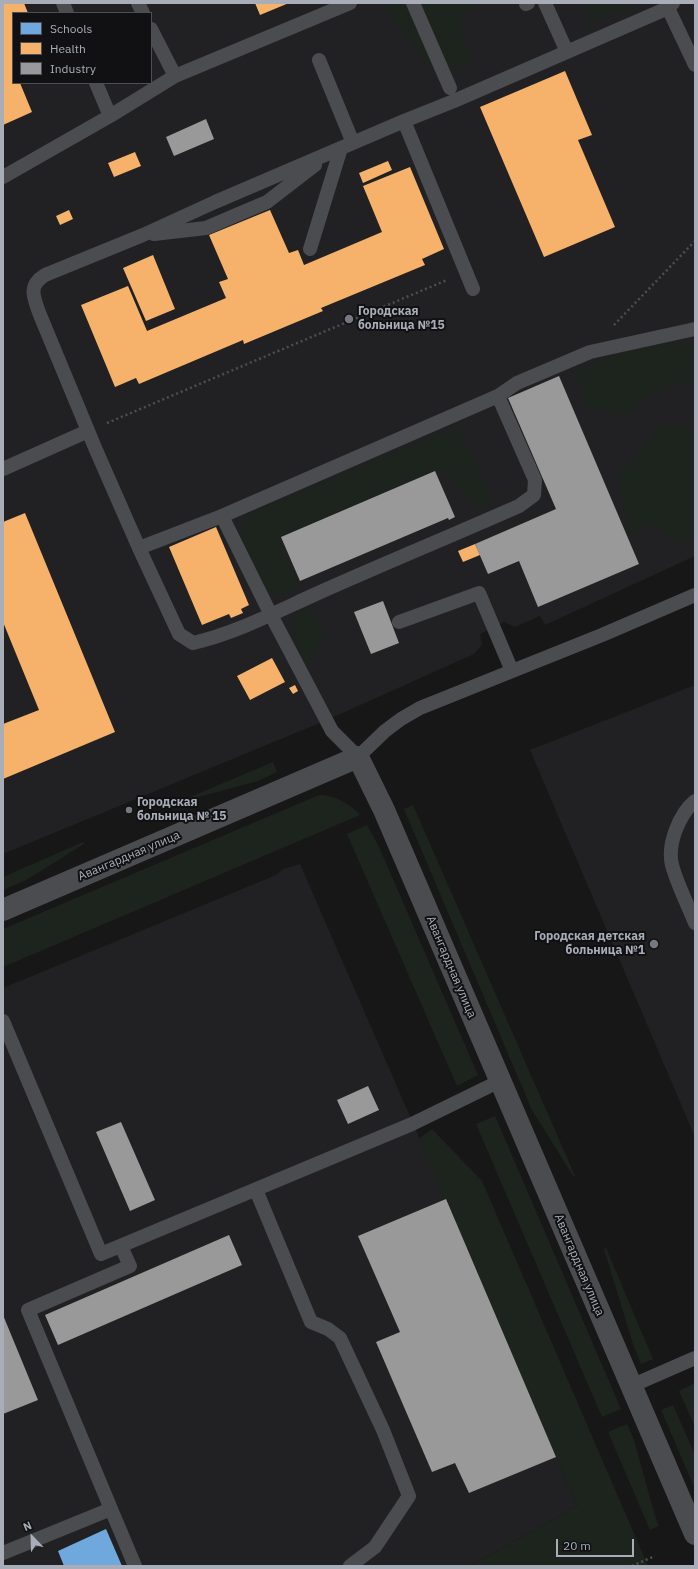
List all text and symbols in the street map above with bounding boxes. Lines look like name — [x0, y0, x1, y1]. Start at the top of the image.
legend — [12, 12, 152, 84]
text: Schools — [50, 21, 92, 36]
text: Health — [50, 41, 86, 56]
text: Industry — [50, 61, 96, 76]
place label: Городская больница №15 — [358, 305, 445, 333]
marker: Городская больница №15 — [343, 313, 355, 325]
place label: Городская больница № 15 — [137, 796, 226, 824]
marker: Городская больница № 15 — [124, 805, 134, 815]
street label: Авангардная улица — [76, 828, 182, 884]
street label: Авангардная улица — [423, 914, 479, 1020]
place label: Городская детская больница №1 — [534, 930, 645, 958]
marker: Городская детская больница №1 — [648, 938, 660, 950]
street label: Авангардная улица — [551, 1212, 607, 1318]
north arrow — [12, 1517, 52, 1557]
text: N — [21, 1518, 34, 1534]
scale bar — [558, 1531, 636, 1557]
text: 20 m — [563, 1538, 591, 1553]

